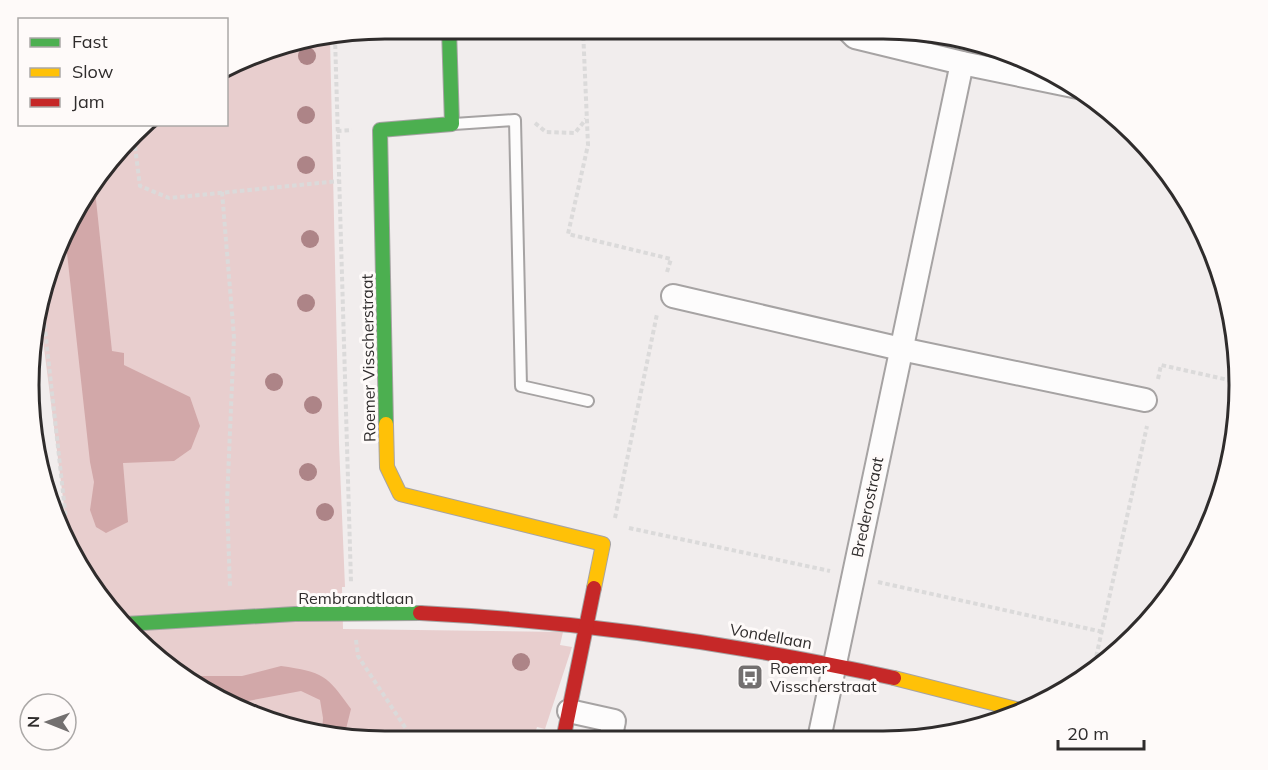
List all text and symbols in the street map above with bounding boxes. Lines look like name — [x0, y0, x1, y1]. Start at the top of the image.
legend — [18, 18, 228, 126]
text: Fast — [72, 30, 108, 53]
text: Slow — [72, 60, 114, 83]
text: Jam — [72, 90, 105, 113]
street label: Roemer Visscherstraat — [357, 273, 379, 442]
street label: Brederostraat — [847, 454, 888, 559]
street label: Rembrandtlaan — [298, 588, 414, 608]
street label: Vondellaan — [728, 619, 814, 653]
place label: Roemer Visscherstraat — [770, 658, 877, 696]
bus stop icon: Roemer Visscherstraat — [735, 662, 765, 692]
north arrow — [18, 692, 78, 752]
scale bar — [1058, 713, 1144, 751]
text: N — [23, 716, 43, 728]
text: 20 m — [1067, 722, 1109, 745]

